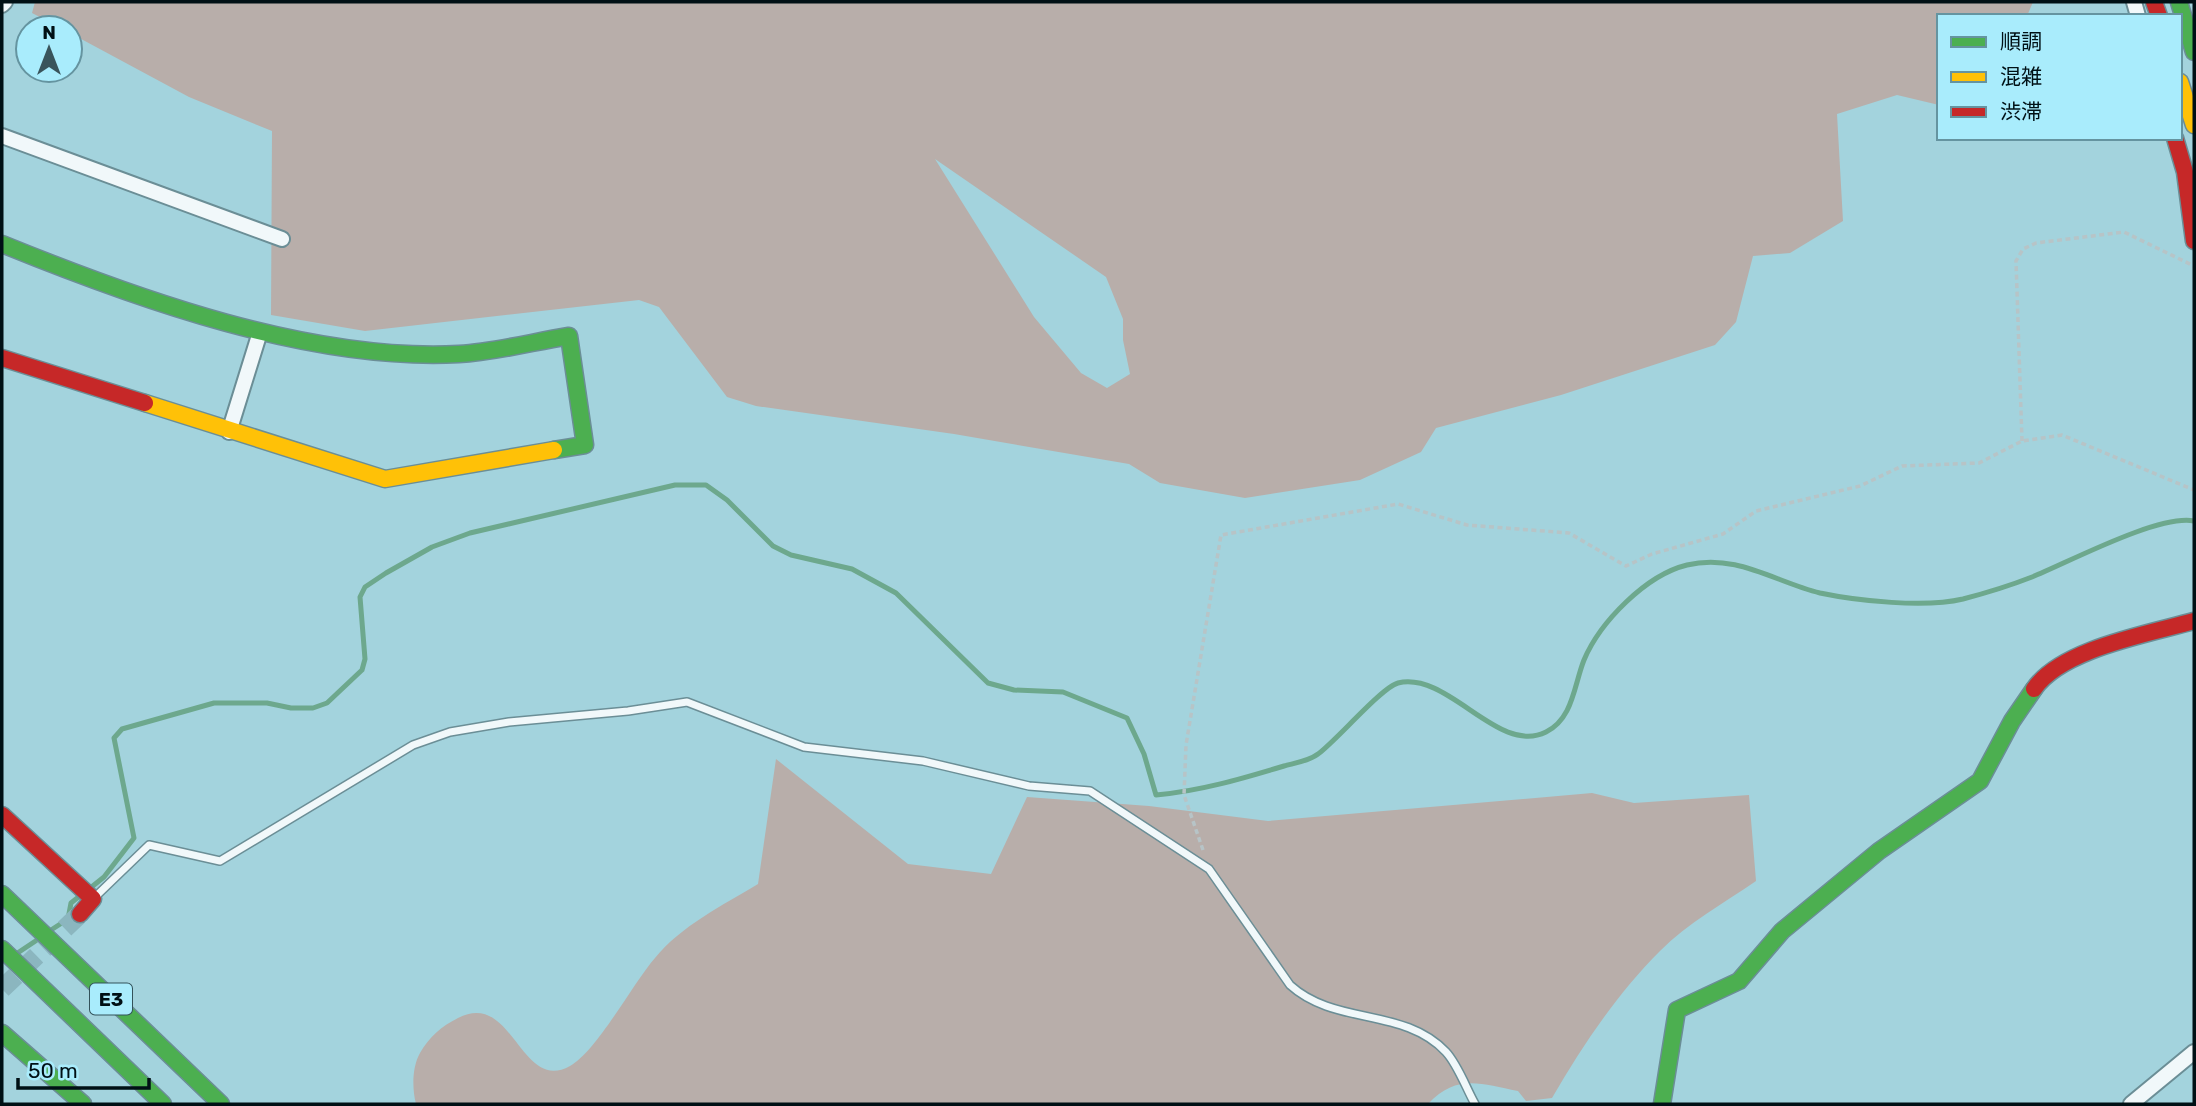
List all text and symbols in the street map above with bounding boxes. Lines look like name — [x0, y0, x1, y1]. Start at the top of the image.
north arrow — [14, 14, 84, 84]
legend — [1937, 14, 2182, 140]
text: N — [42, 21, 56, 44]
text: 順調 — [2000, 29, 2042, 54]
text: 混雑 — [2000, 64, 2042, 89]
text: 渋滞 — [2000, 99, 2042, 124]
road number: E3 — [90, 984, 132, 1015]
scale bar — [18, 1046, 149, 1090]
text: 50 m — [28, 1058, 78, 1083]

